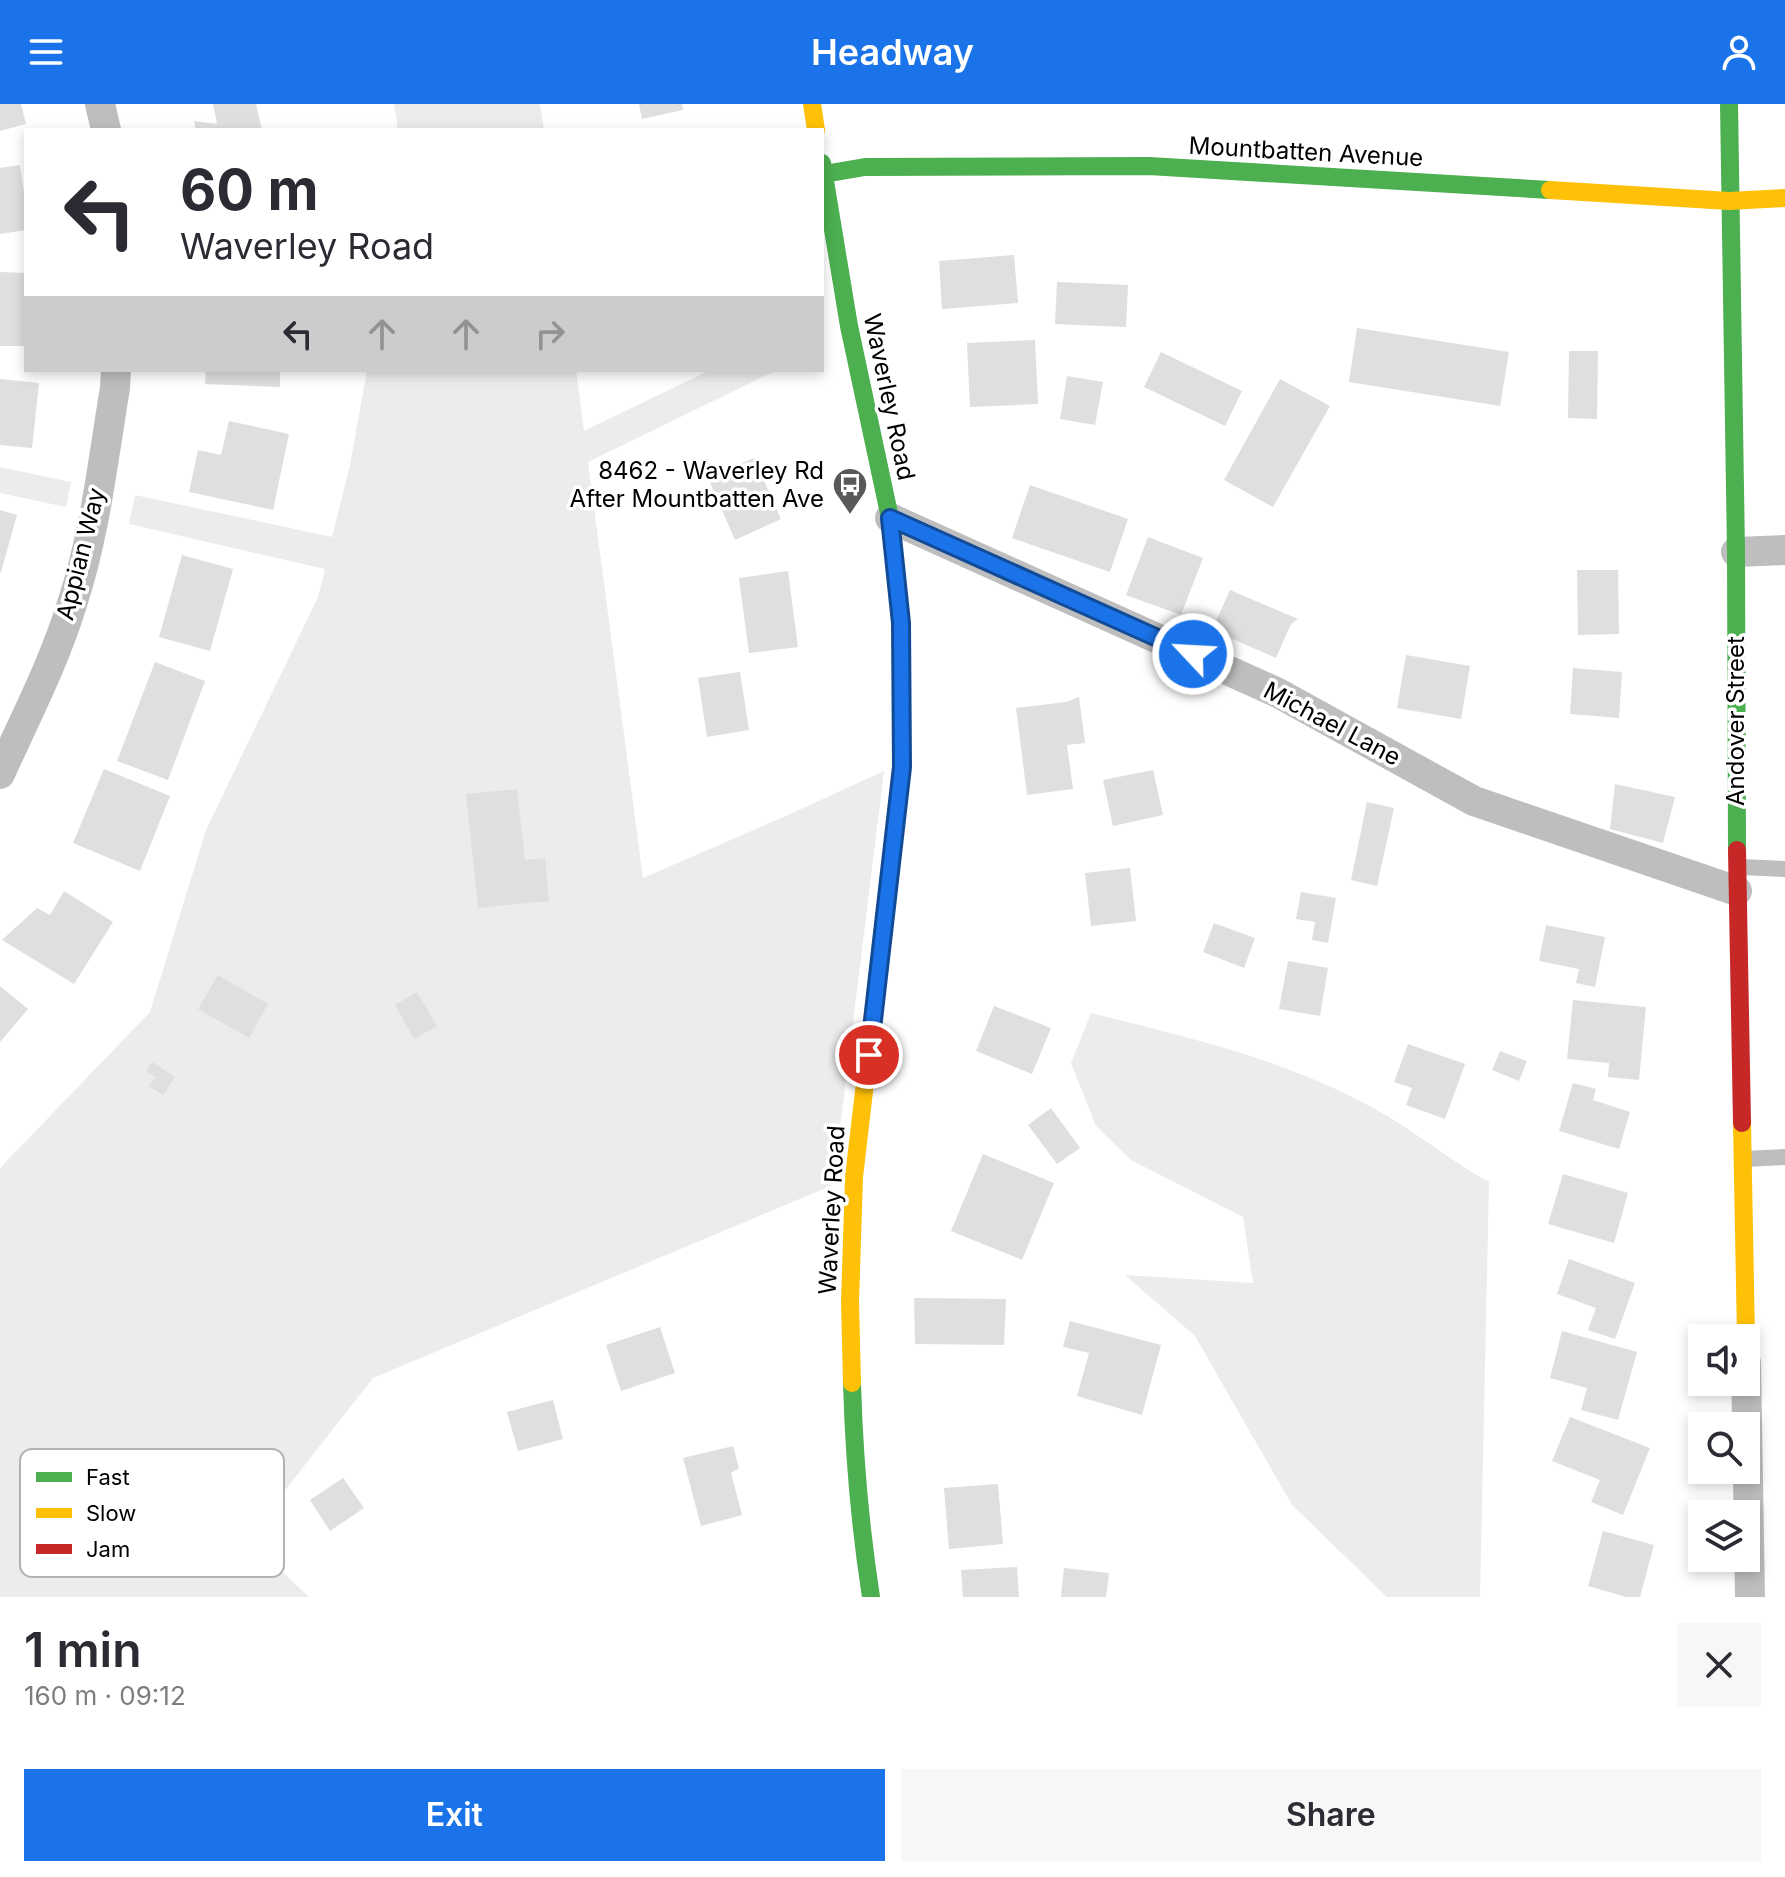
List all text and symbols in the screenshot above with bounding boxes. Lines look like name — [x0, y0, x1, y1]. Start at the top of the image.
icon: menu — [24, 30, 68, 74]
text: Headway — [811, 30, 974, 74]
icon: person — [1717, 30, 1761, 74]
street label: Mountbatten Avenue — [1188, 131, 1424, 172]
text: 60 m — [180, 156, 319, 224]
icon: left — [48, 160, 152, 264]
text: Waverley Road — [180, 224, 434, 268]
street label: Waverley Road — [858, 311, 921, 483]
icon: left — [276, 312, 320, 356]
icon: ahead — [360, 312, 404, 356]
icon: ahead — [444, 312, 488, 356]
icon: right — [528, 312, 572, 356]
place label: 8462 - Waverley Rd After Mountbatten Ave — [570, 456, 824, 513]
bus stop icon: 8462 - Waverley Rd After Mountbatten Ave — [831, 466, 869, 516]
street label: Appian Way — [50, 485, 111, 623]
position arrow — [1151, 612, 1235, 696]
street label: Andover Street — [1721, 636, 1750, 806]
street label: Michael Lane — [1259, 675, 1406, 772]
pin — [835, 1021, 903, 1089]
icon: arrive — [847, 1033, 891, 1077]
street label: Waverley Road — [813, 1125, 850, 1295]
map controls — [1688, 1324, 1760, 1572]
button: sound — [1688, 1324, 1760, 1396]
button: search — [1688, 1412, 1760, 1484]
legend — [20, 1449, 284, 1577]
text: Fast — [86, 1464, 130, 1490]
text: Slow — [86, 1500, 136, 1526]
button: layers — [1688, 1500, 1760, 1572]
text: Jam — [86, 1536, 130, 1562]
text: 1 min — [24, 1620, 142, 1679]
button: close — [1677, 1623, 1761, 1707]
text: 160 m · 09:12 — [24, 1680, 186, 1711]
button: Exit — [24, 1769, 885, 1861]
button: Share — [901, 1769, 1761, 1861]

